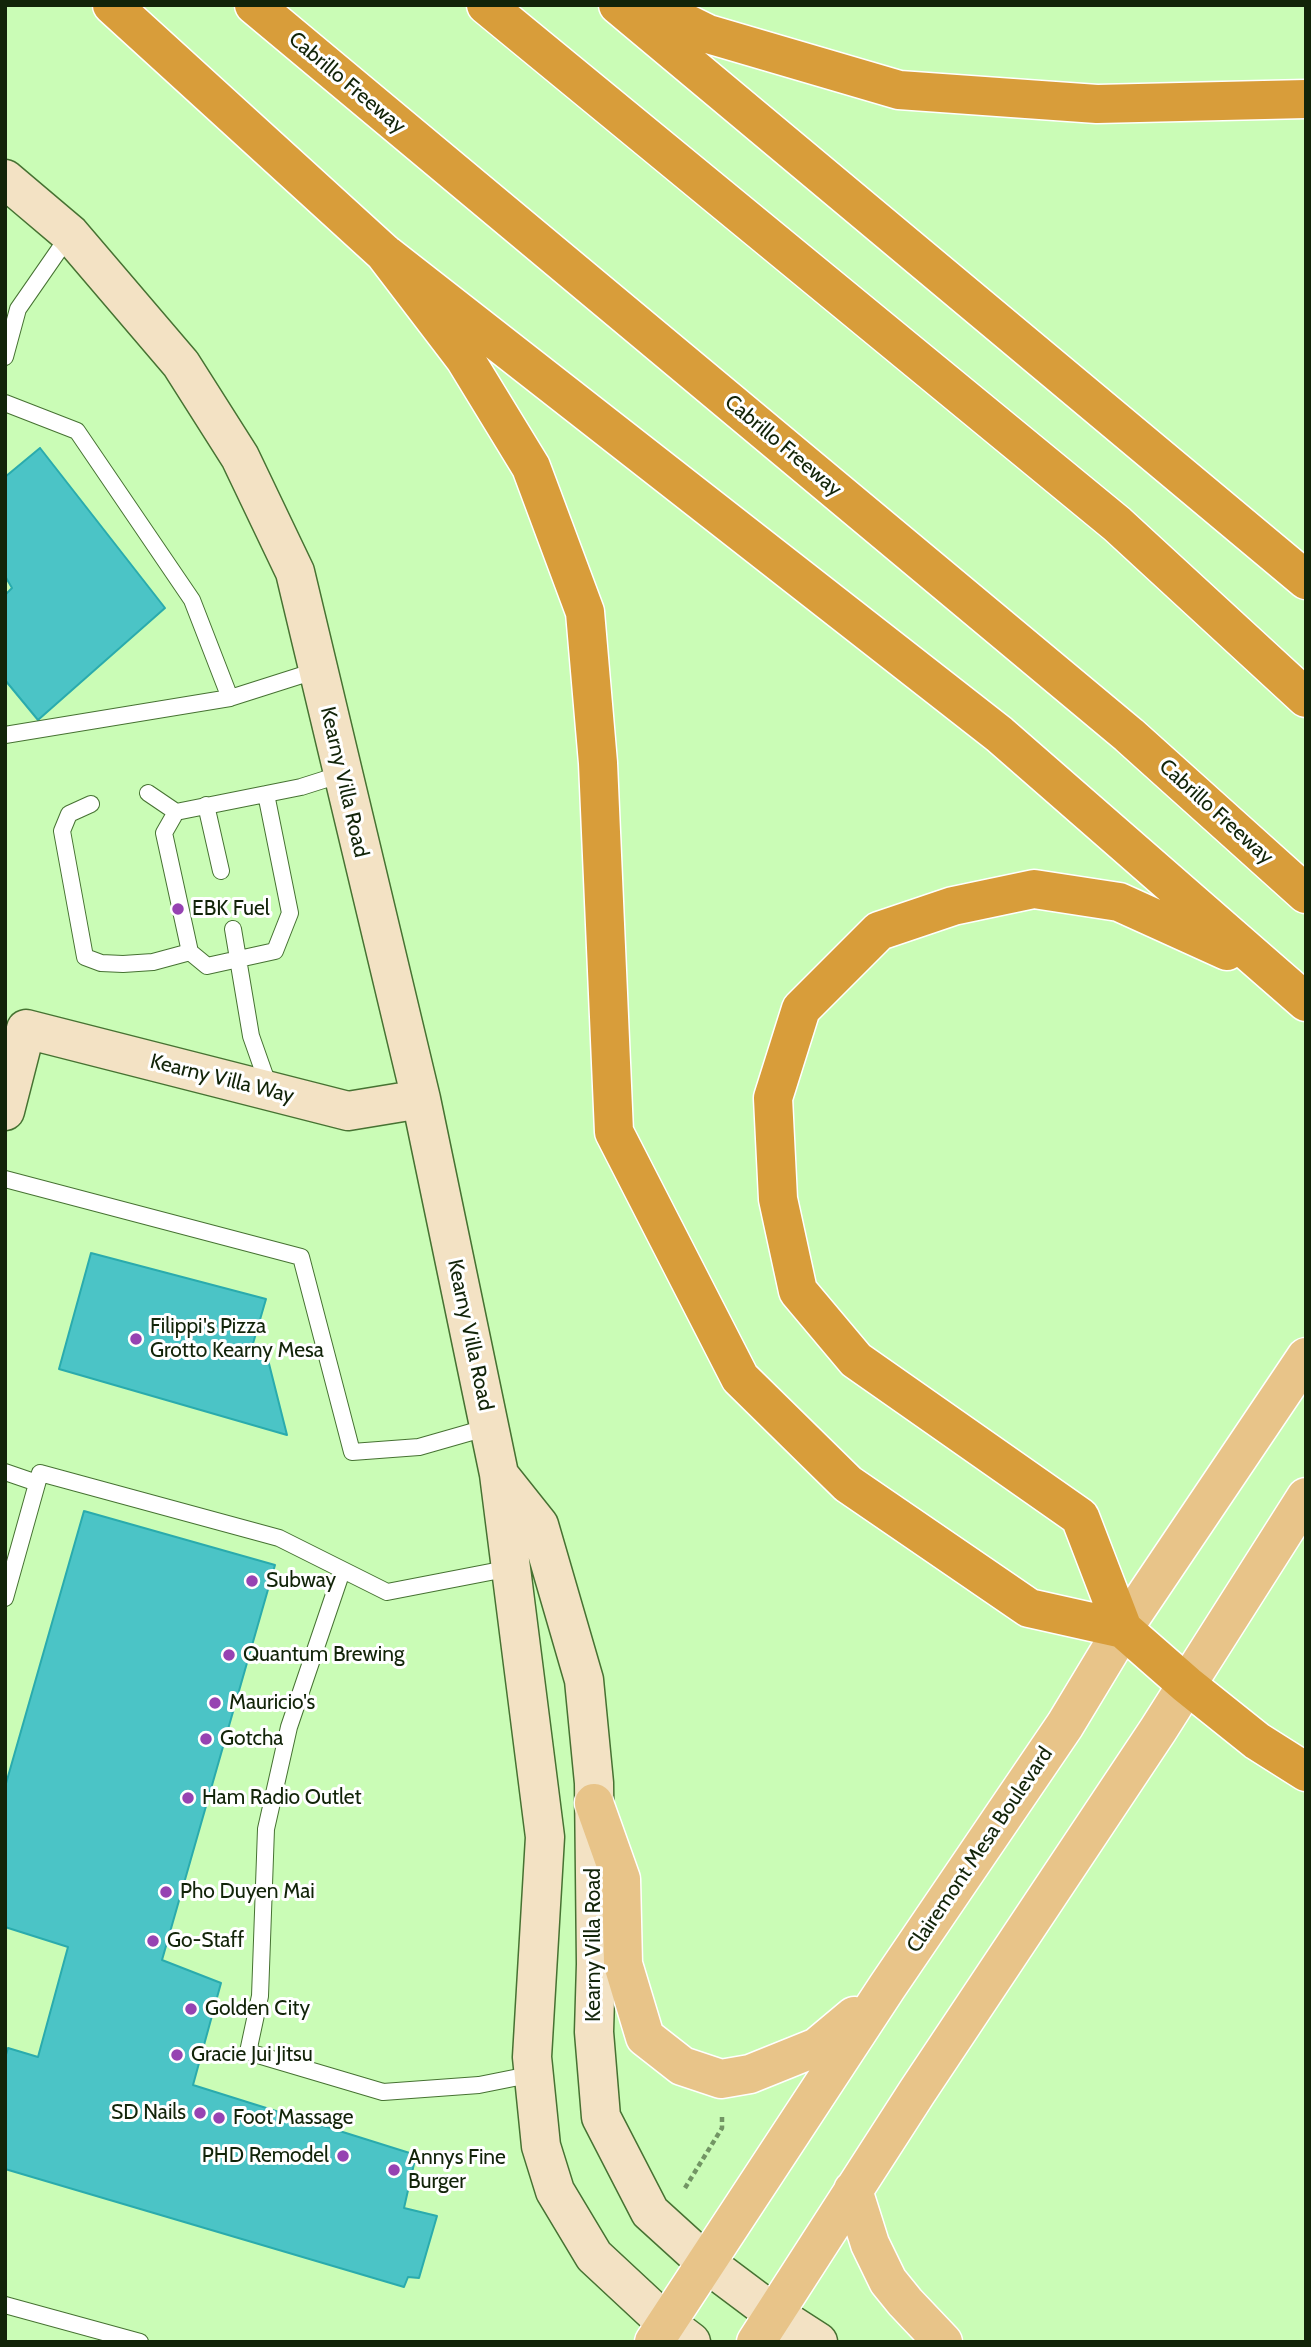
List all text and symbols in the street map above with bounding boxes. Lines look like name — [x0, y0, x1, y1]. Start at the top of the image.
street label: Cabrillo Freeway — [283, 27, 411, 139]
street label: Cabrillo Freeway — [719, 390, 847, 502]
street label: Kearny Villa Road — [314, 704, 374, 860]
street label: Cabrillo Freeway — [1154, 754, 1278, 870]
place label: EBK Fuel — [192, 896, 270, 922]
marker: EBK Fuel — [170, 901, 186, 917]
street label: Kearny Villa Way — [147, 1049, 297, 1109]
street label: Kearny Villa Road — [442, 1257, 498, 1413]
place label: Filippi's Pizza Grotto Kearny Mesa — [150, 1314, 324, 1364]
marker: Filippi's Pizza Grotto Kearny Mesa — [128, 1331, 144, 1347]
place label: Subway — [266, 1568, 336, 1594]
marker: Subway — [244, 1573, 260, 1589]
place label: Quantum Brewing — [243, 1642, 404, 1668]
marker: Quantum Brewing — [221, 1647, 237, 1663]
place label: Mauricio's — [229, 1690, 315, 1716]
marker: Mauricio's — [207, 1695, 223, 1711]
place label: Gotcha — [220, 1726, 283, 1752]
marker: Gotcha — [198, 1731, 214, 1747]
street label: Clairemont Mesa Boulevard — [902, 1742, 1058, 1958]
place label: Ham Radio Outlet — [202, 1785, 362, 1811]
marker: Ham Radio Outlet — [180, 1790, 196, 1806]
street label: Kearny Villa Road — [581, 1868, 607, 2022]
place label: Pho Duyen Mai — [180, 1879, 315, 1905]
marker: Pho Duyen Mai — [158, 1884, 174, 1900]
place label: Go-Staff — [167, 1928, 244, 1954]
marker: Go-Staff — [145, 1933, 161, 1949]
place label: Golden City — [205, 1996, 310, 2022]
marker: Golden City — [183, 2001, 199, 2017]
place label: Gracie Jui Jitsu — [191, 2042, 313, 2068]
marker: Gracie Jui Jitsu — [169, 2047, 185, 2063]
place label: SD Nails — [111, 2100, 186, 2126]
marker: SD Nails — [192, 2105, 208, 2121]
place label: Foot Massage — [233, 2105, 353, 2131]
marker: Foot Massage — [211, 2110, 227, 2126]
place label: PHD Remodel — [202, 2143, 329, 2169]
place label: Annys Fine Burger — [408, 2145, 506, 2195]
marker: PHD Remodel — [335, 2148, 351, 2164]
marker: Annys Fine Burger — [386, 2162, 402, 2178]

